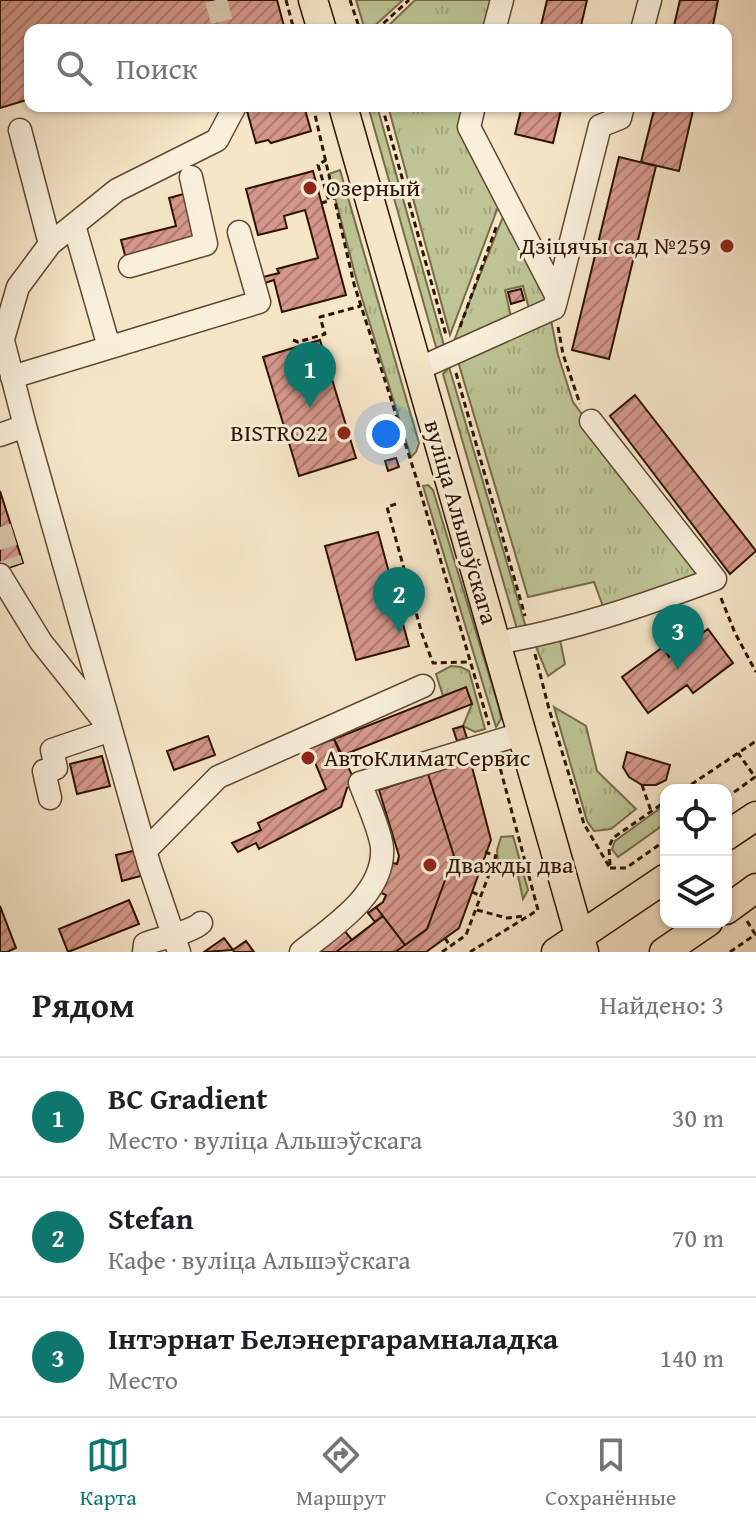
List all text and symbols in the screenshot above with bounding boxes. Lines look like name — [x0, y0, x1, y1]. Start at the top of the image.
search box — [24, 24, 732, 112]
icon: search — [52, 46, 96, 90]
text: Поиск — [116, 46, 198, 90]
place label: Озерный — [326, 170, 420, 205]
marker: Озерный — [301, 179, 319, 197]
place label: Дзіцячы сад №259 — [519, 228, 711, 263]
marker: Дзіцячы сад №259 — [718, 237, 736, 255]
pin: 1 — [284, 342, 336, 408]
your location — [366, 414, 406, 454]
place label: BISTRO22 — [230, 415, 328, 450]
street label: вуліца Альшэўскага — [416, 416, 508, 629]
marker: BISTRO22 — [335, 424, 353, 442]
pin: 2 — [373, 567, 425, 633]
pin: 3 — [652, 604, 704, 670]
place label: АвтоКлиматСервис — [324, 740, 531, 775]
marker: АвтоКлиматСервис — [299, 749, 317, 767]
map controls — [660, 784, 732, 928]
button: locate — [660, 784, 732, 856]
place label: Дважды два — [445, 847, 574, 882]
marker: Дважды два — [421, 856, 439, 874]
button: layers — [660, 856, 732, 928]
text: Рядом — [32, 980, 135, 1029]
text: Найдено: 3 — [600, 985, 724, 1024]
text: BC Gradient — [108, 1076, 268, 1120]
text: 1 — [51, 1098, 65, 1137]
text: 30 m — [672, 1098, 724, 1137]
text: Место · вуліца Альшэўскага — [108, 1120, 423, 1159]
text: Stefan — [108, 1196, 193, 1240]
text: 2 — [51, 1218, 65, 1257]
text: 70 m — [672, 1218, 724, 1257]
text: Кафе · вуліца Альшэўскага — [108, 1240, 411, 1279]
text: Інтэрнат Белэнергарамналадка — [108, 1316, 558, 1360]
text: 3 — [51, 1338, 65, 1377]
text: 140 m — [659, 1338, 724, 1377]
text: Место — [108, 1360, 178, 1399]
tab: Карта — [80, 1433, 137, 1513]
tab: Маршрут — [296, 1433, 386, 1513]
tab: Сохранённые — [545, 1433, 676, 1513]

